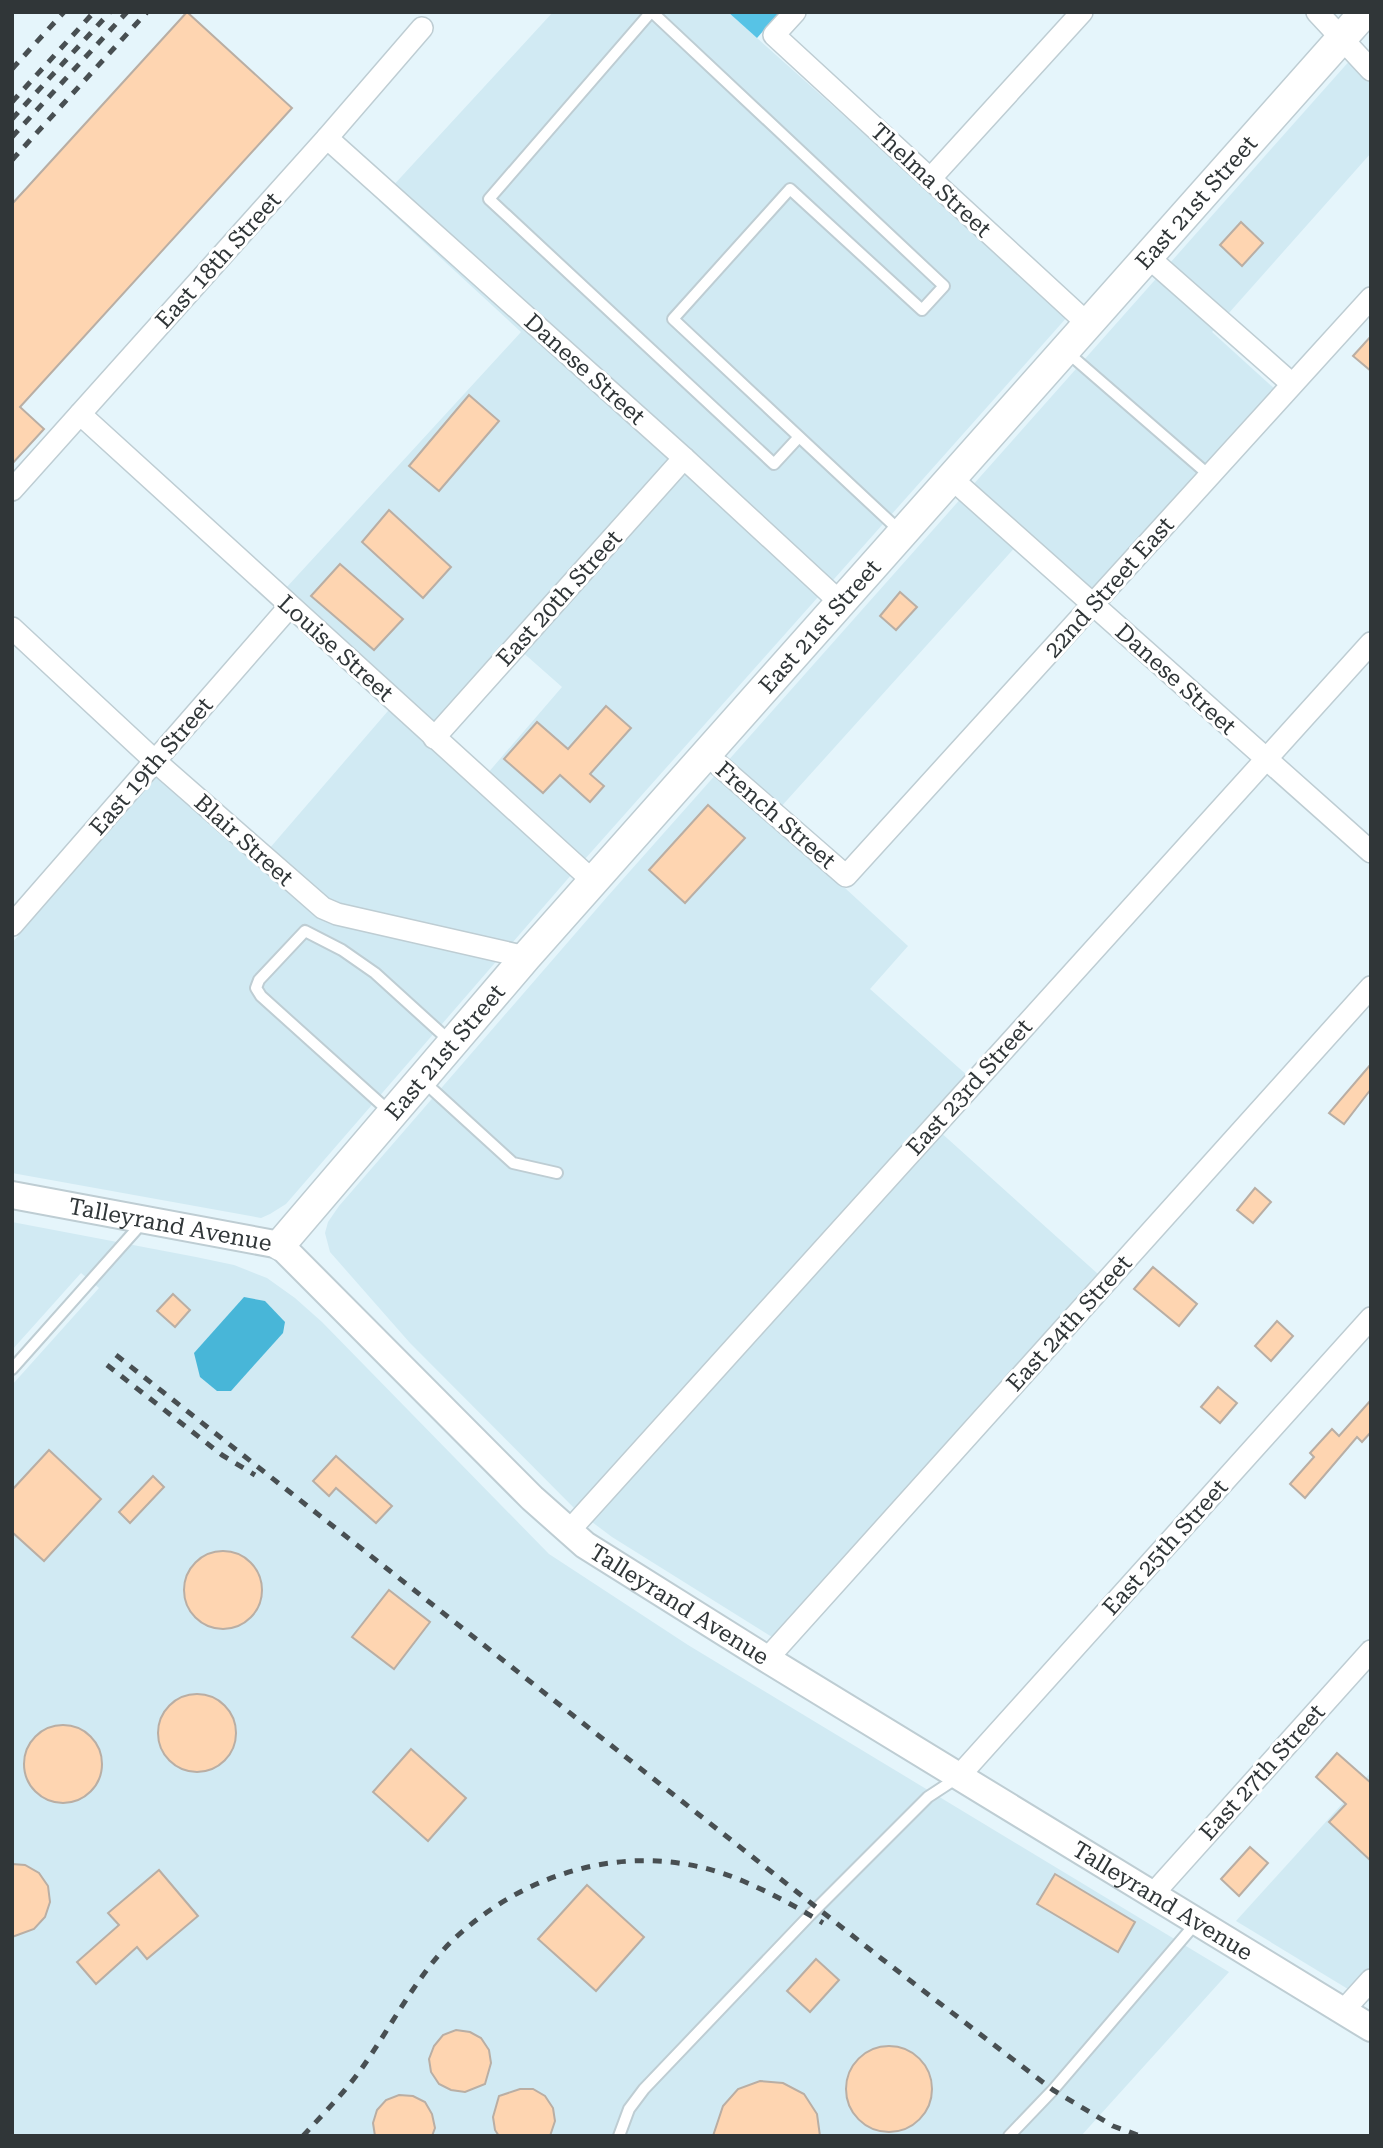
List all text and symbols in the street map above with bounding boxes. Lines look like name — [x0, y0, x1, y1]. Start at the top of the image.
street label: Thelma Street — [865, 118, 997, 243]
street label: East 21st Street — [1130, 130, 1263, 275]
street label: East 18th Street — [150, 186, 287, 334]
street label: Danese Street — [519, 308, 651, 431]
street label: 22nd Street East — [1039, 511, 1180, 663]
street label: East 20th Street — [491, 524, 628, 672]
street label: East 21st Street — [754, 554, 887, 699]
street label: Louise Street — [273, 590, 399, 707]
street label: Danese Street — [1110, 618, 1242, 741]
street label: East 19th Street — [84, 692, 219, 841]
street label: French Street — [710, 756, 841, 875]
street label: Blair Street — [189, 789, 299, 892]
street label: East 21st Street — [380, 979, 511, 1126]
street label: East 23rd Street — [901, 1013, 1038, 1161]
street label: Talleyrand Avenue — [66, 1193, 274, 1257]
street label: East 24th Street — [1001, 1249, 1138, 1397]
street label: East 25th Street — [1097, 1473, 1234, 1621]
street label: Talleyrand Avenue — [585, 1538, 774, 1671]
street label: East 27th Street — [1194, 1698, 1331, 1846]
street label: Talleyrand Avenue — [1067, 1836, 1257, 1966]

